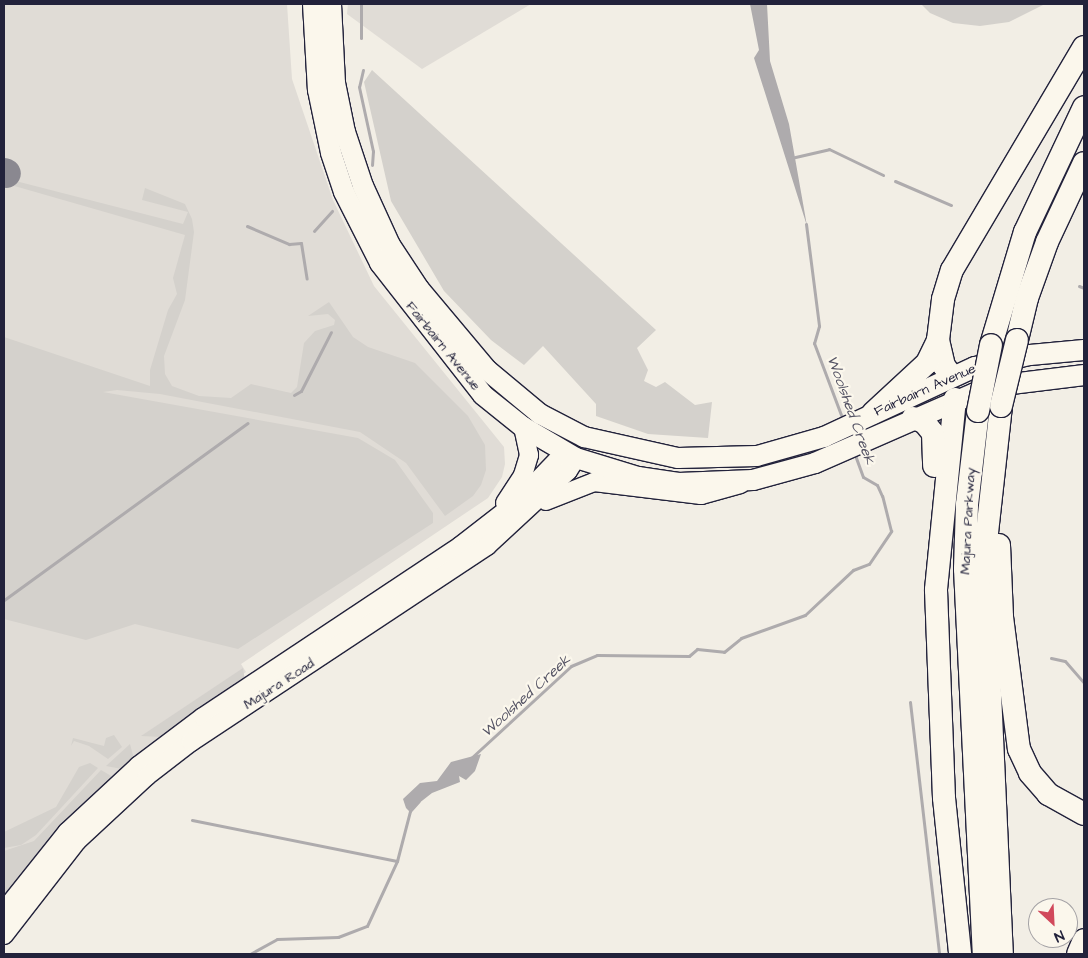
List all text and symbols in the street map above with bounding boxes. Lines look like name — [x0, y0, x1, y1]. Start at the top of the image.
street label: Fairbairn Avenue — [402, 298, 484, 394]
water label: Woolshed Creek — [823, 353, 879, 467]
street label: Fairbairn Avenue — [872, 360, 978, 420]
street label: Majura Parkway — [957, 467, 979, 575]
water label: Woolshed Creek — [477, 651, 575, 741]
street label: Majura Road — [240, 655, 318, 713]
north arrow — [1028, 898, 1078, 948]
text: N — [1051, 925, 1067, 947]

